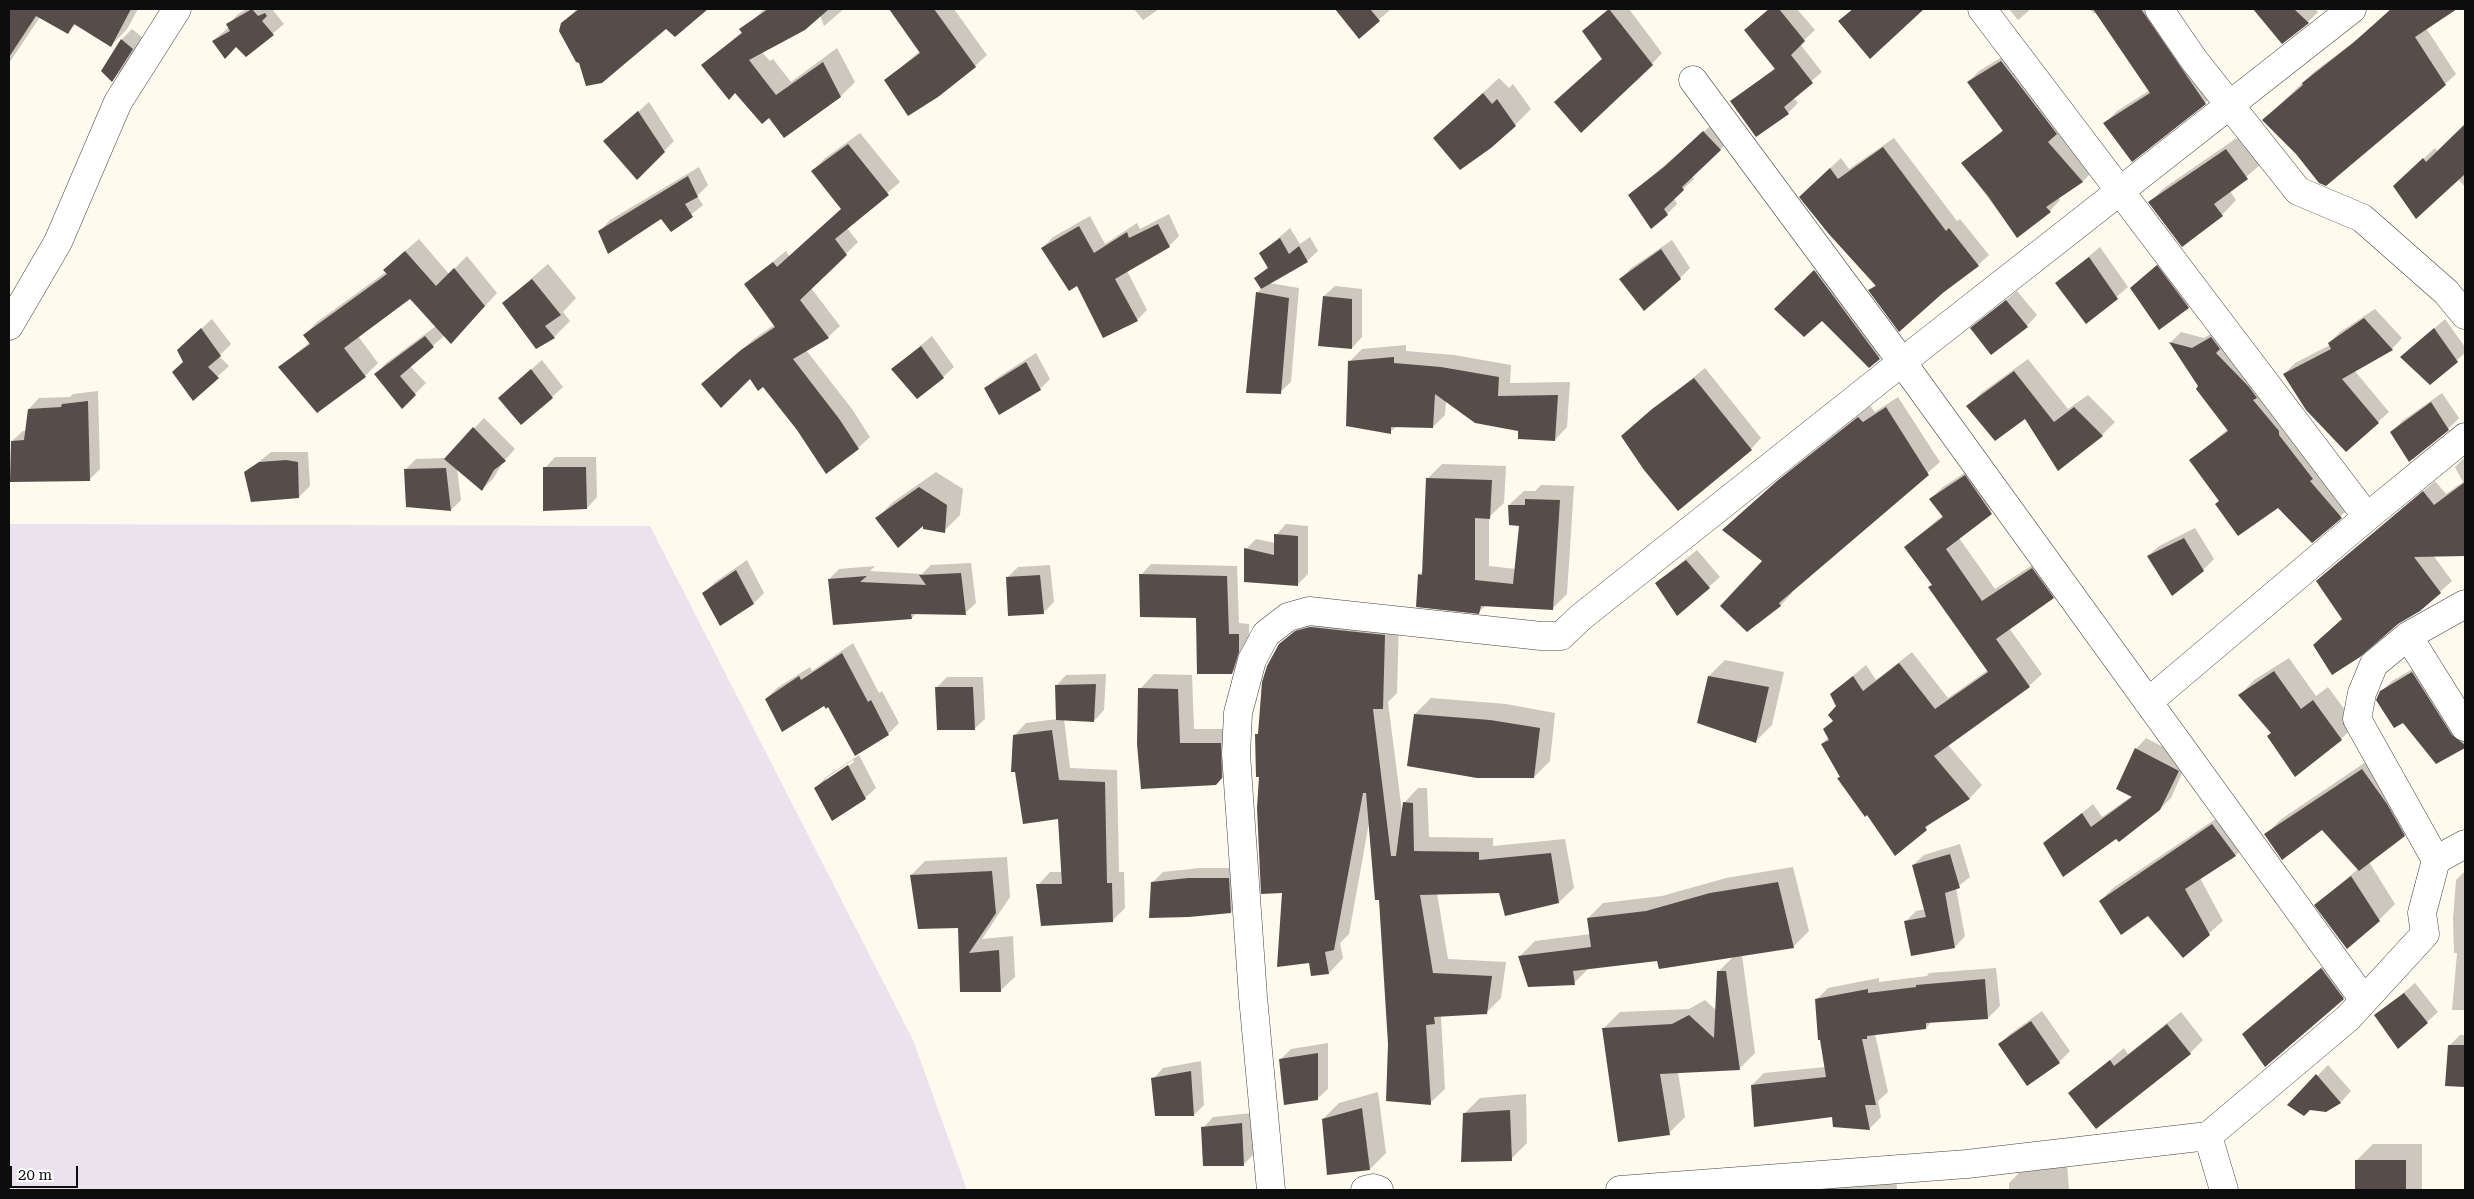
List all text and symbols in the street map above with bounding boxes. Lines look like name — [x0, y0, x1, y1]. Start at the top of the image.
scale bar — [12, 1156, 80, 1188]
text: 20 m — [18, 1166, 52, 1184]

